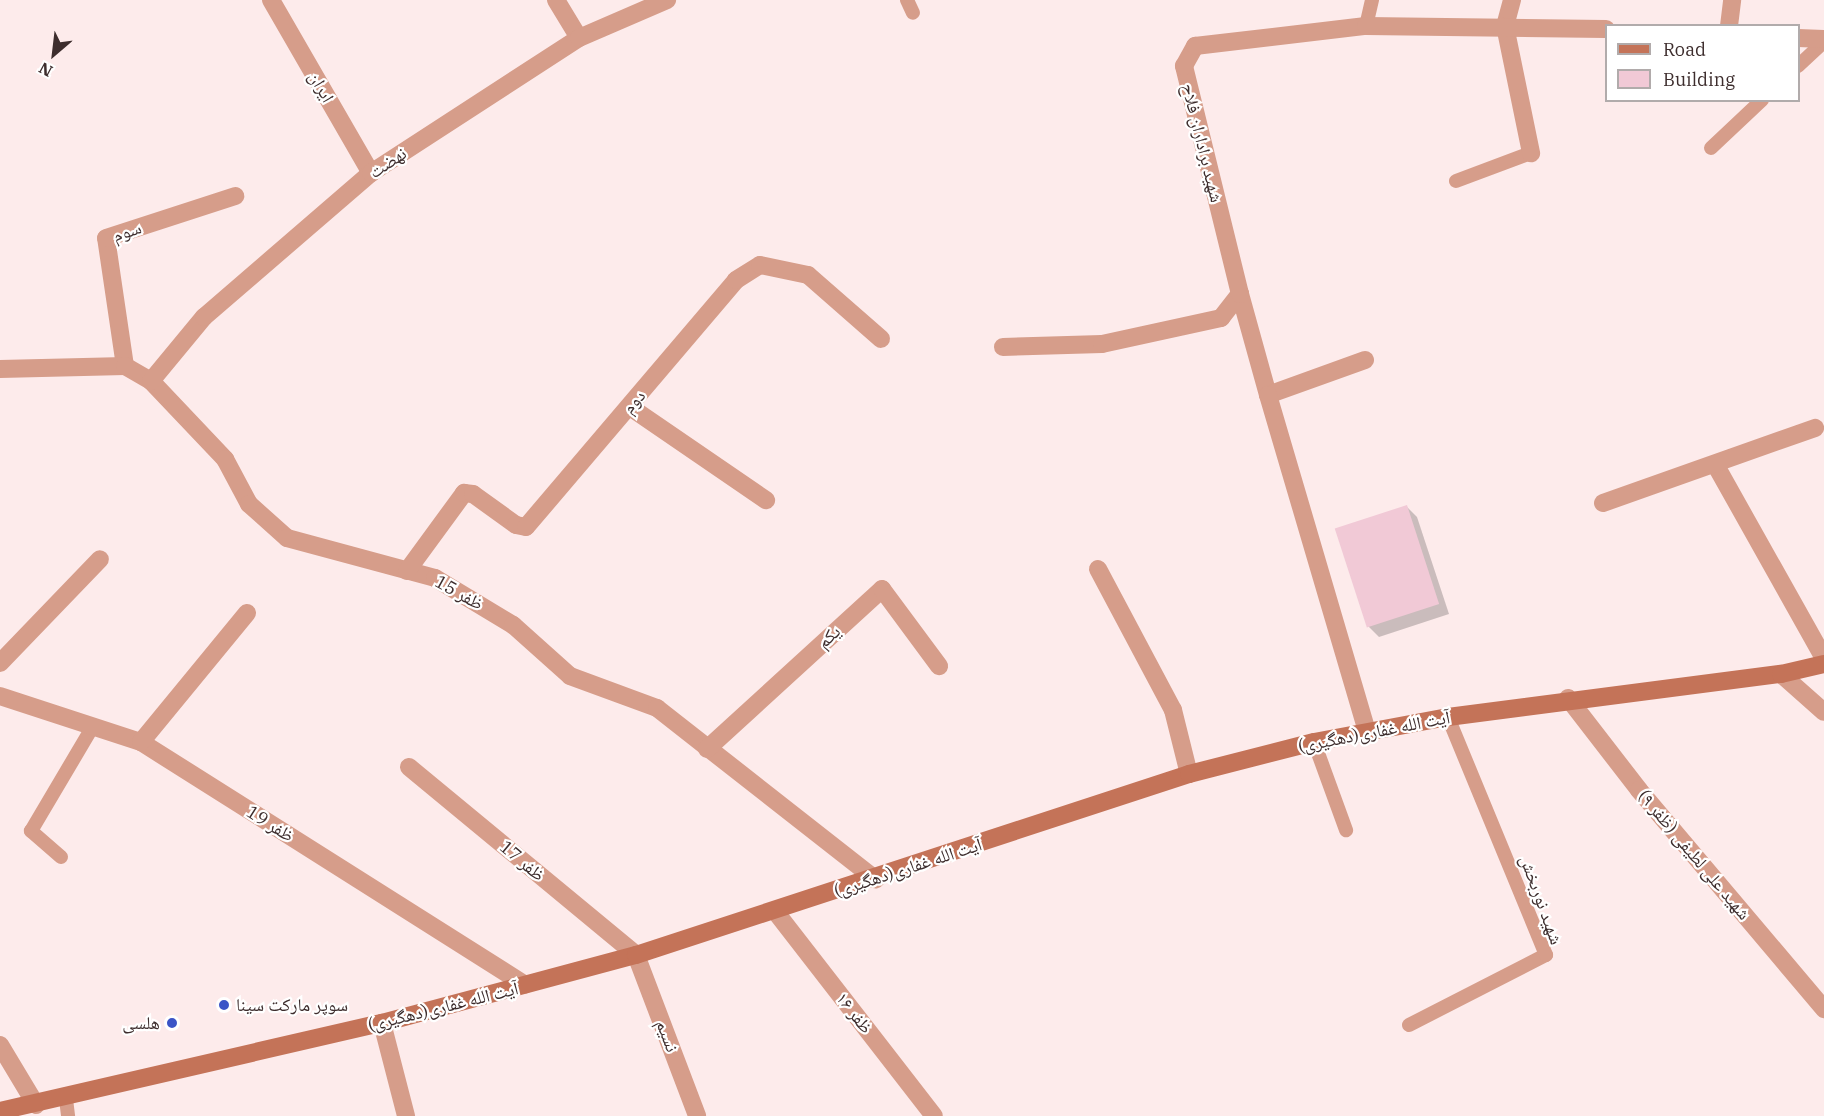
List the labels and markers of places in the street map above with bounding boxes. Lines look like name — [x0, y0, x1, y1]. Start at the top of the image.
place label: سوپر مارکت سینا — [236, 994, 348, 1016]
marker: سوپر مارکت سینا — [217, 998, 231, 1012]
place label: هلسی — [122, 1012, 160, 1034]
marker: هلسی — [165, 1016, 179, 1030]

